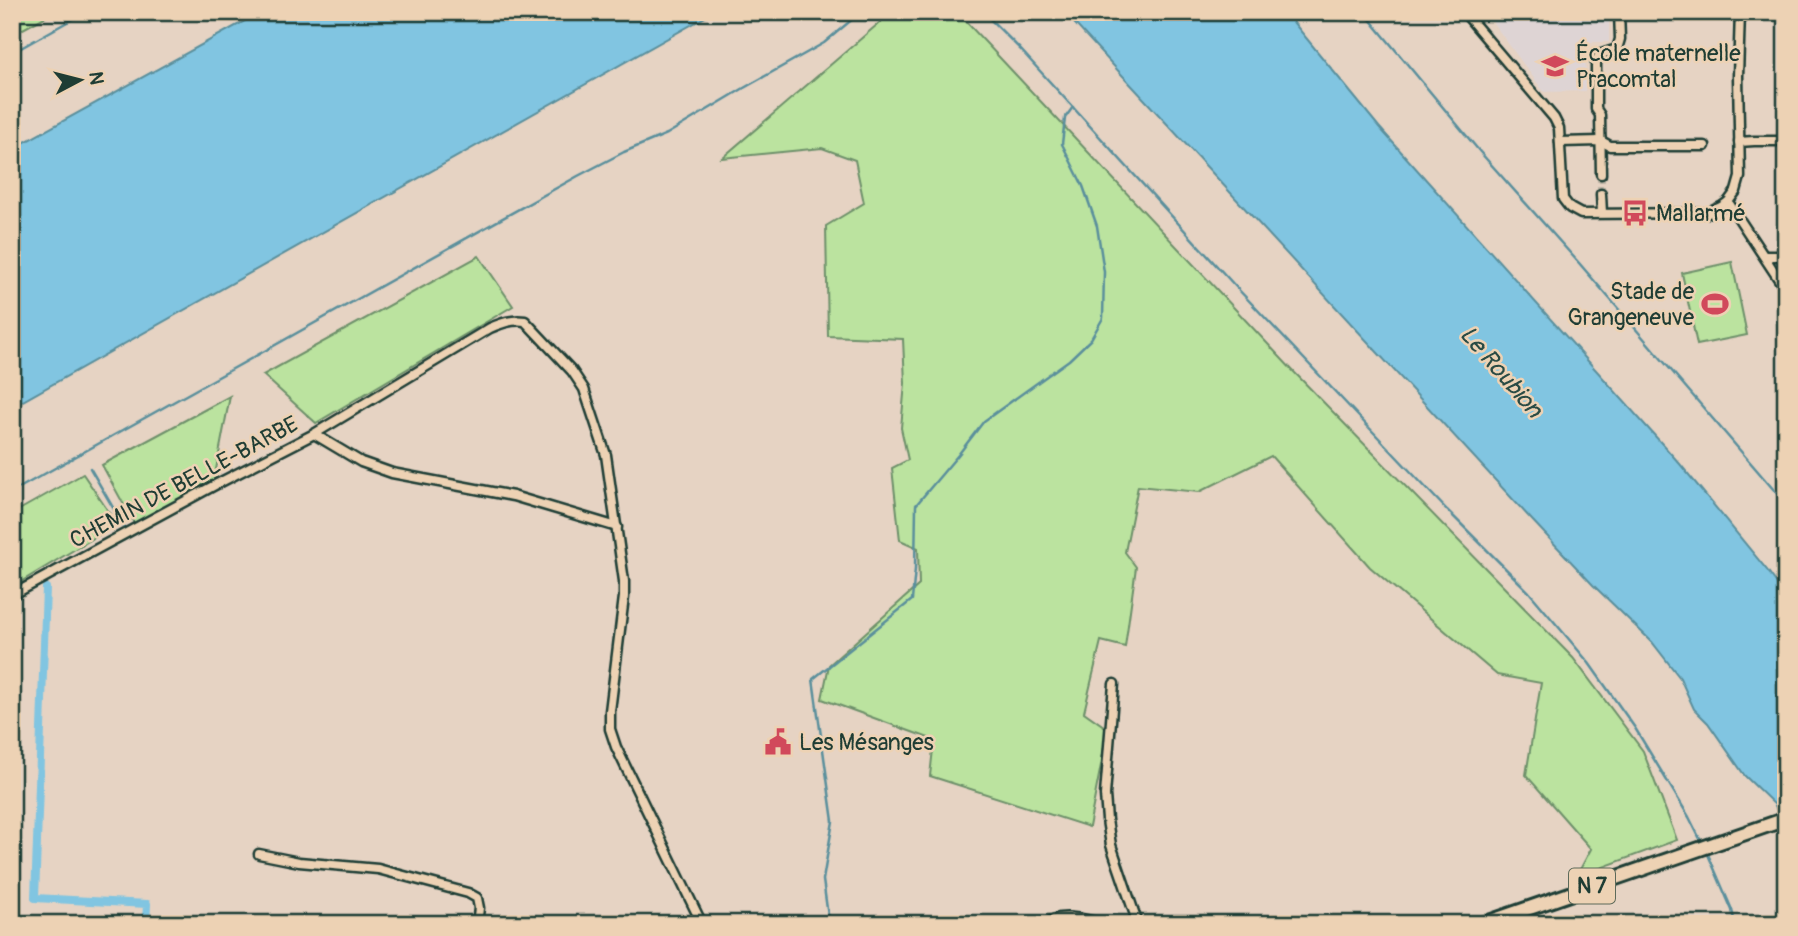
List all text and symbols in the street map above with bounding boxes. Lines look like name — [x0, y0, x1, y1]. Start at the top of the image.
place label: École maternelle Pracomtal — [1576, 39, 1741, 94]
north arrow — [46, 46, 116, 116]
school or university icon: École maternelle Pracomtal — [1540, 51, 1570, 81]
text: N — [83, 70, 109, 86]
bus stop icon: Mallarmé — [1620, 198, 1650, 228]
place label: Mallarmé — [1656, 199, 1746, 228]
place label: Stade de Grangeneuve — [1567, 277, 1695, 332]
sports icon: Stade de Grangeneuve — [1700, 289, 1730, 319]
water label: Le Roubion — [1453, 320, 1550, 425]
street label: CHEMIN DE BELLE-BARBE — [65, 409, 303, 555]
public building icon: Les Mésanges — [763, 727, 793, 757]
place label: Les Mésanges — [799, 728, 934, 757]
road number: N 7 — [1569, 868, 1615, 903]

